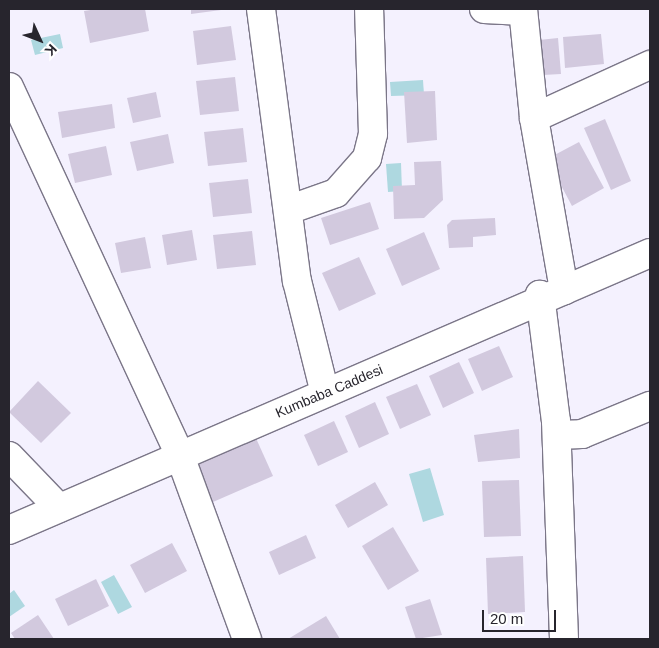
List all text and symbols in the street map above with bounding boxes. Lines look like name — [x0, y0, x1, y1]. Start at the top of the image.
north arrow — [15, 15, 65, 65]
text: K — [42, 41, 60, 59]
street label: Kumbaba Caddesi — [273, 361, 385, 421]
scale bar — [484, 600, 558, 632]
text: 20 m — [490, 610, 523, 627]

